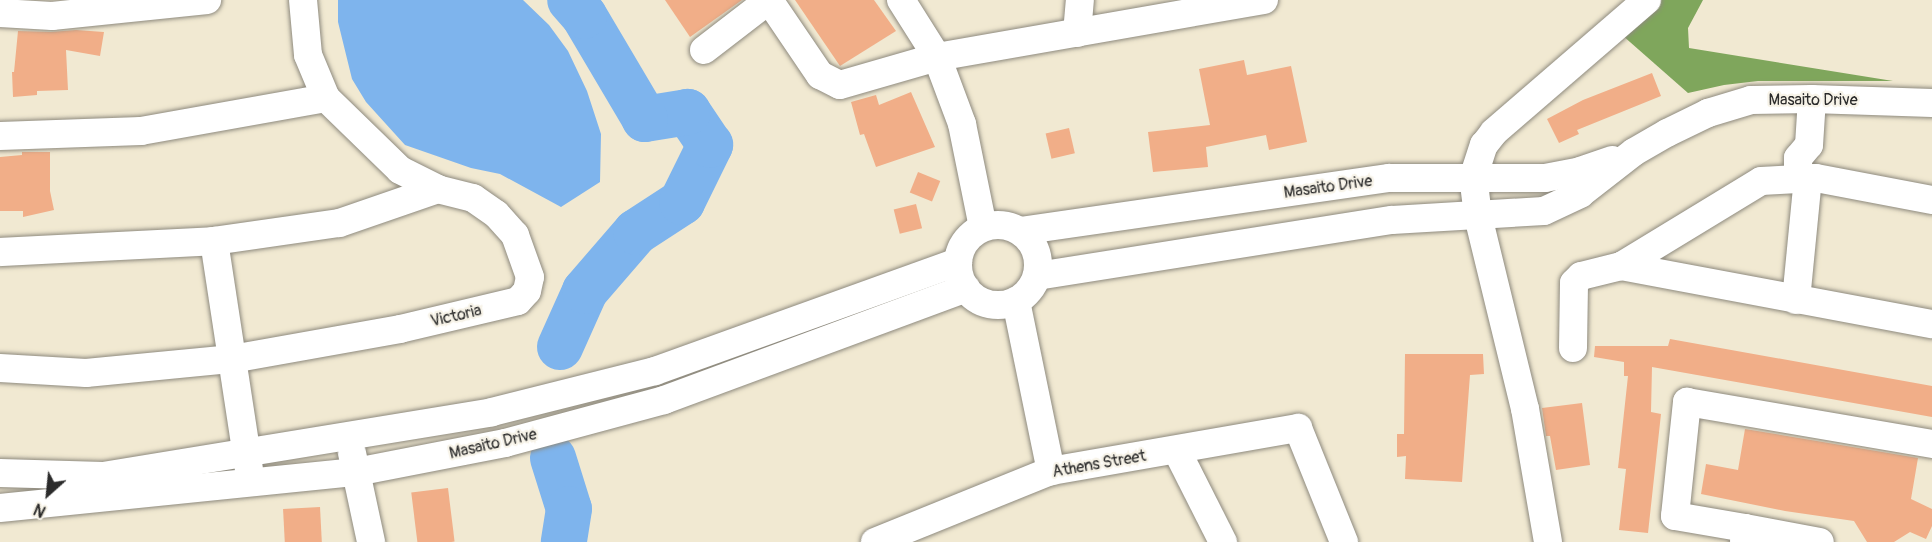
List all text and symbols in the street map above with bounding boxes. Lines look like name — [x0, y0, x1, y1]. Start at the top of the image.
street label: Masaito Drive — [1768, 90, 1858, 110]
street label: Masaito Drive — [1283, 171, 1373, 203]
street label: Victoria — [429, 301, 483, 331]
street label: Masaito Drive — [447, 425, 539, 463]
street label: Athens Street — [1051, 446, 1147, 482]
north arrow — [18, 464, 78, 524]
text: N — [30, 499, 49, 521]

